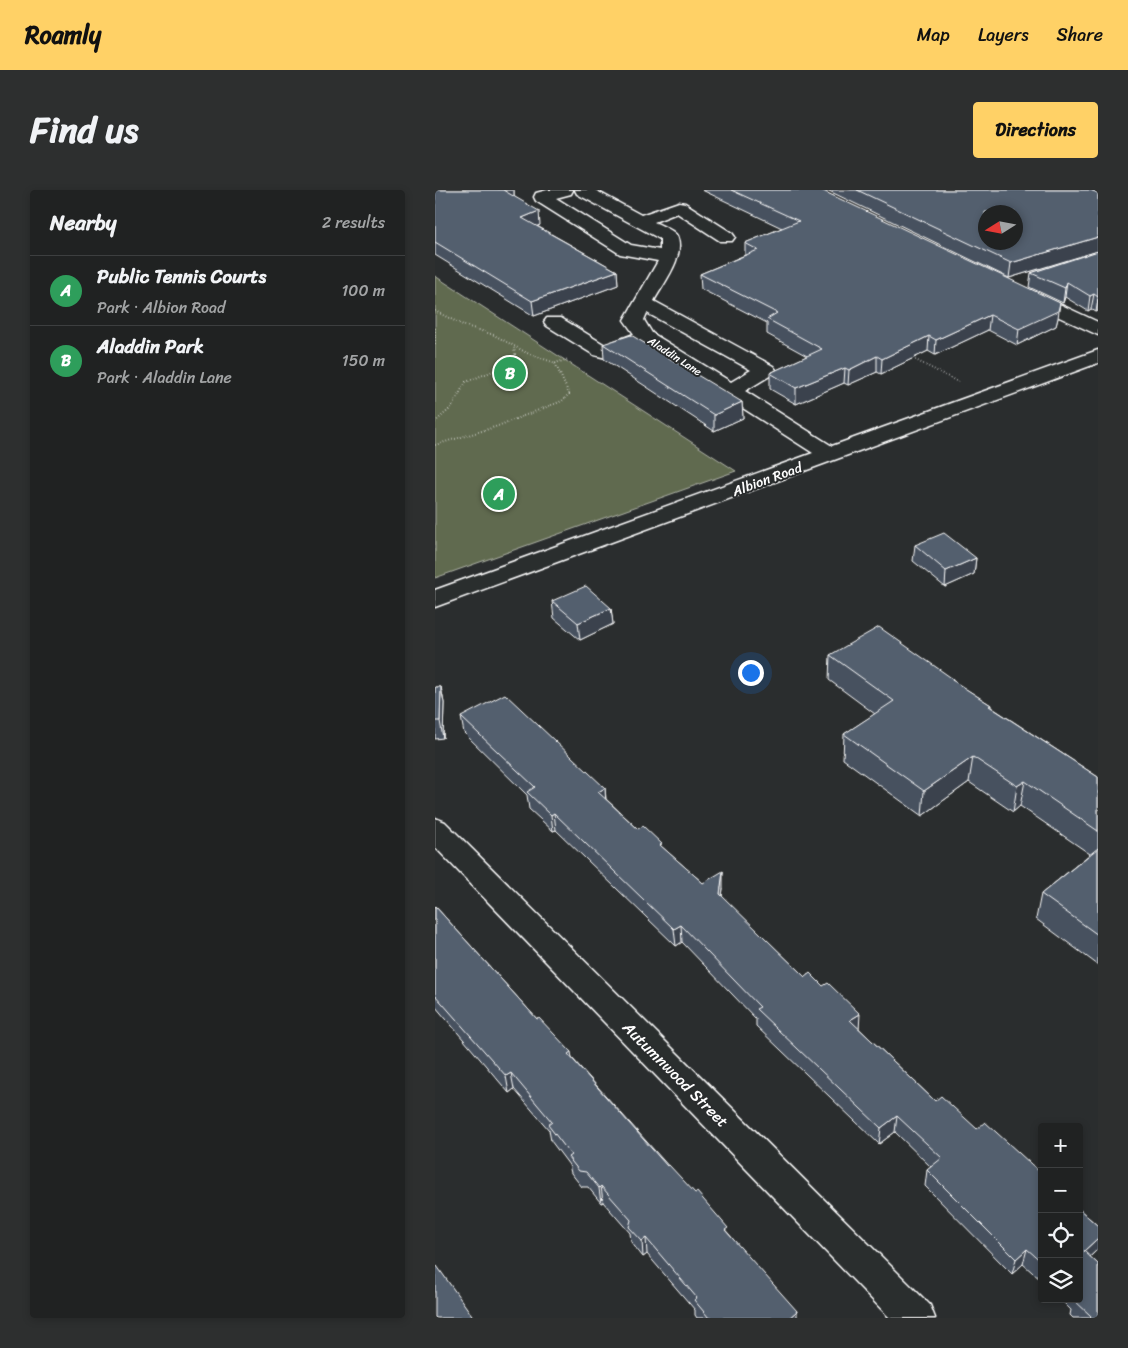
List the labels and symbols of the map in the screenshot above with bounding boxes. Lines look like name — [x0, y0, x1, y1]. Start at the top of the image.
north arrow — [978, 205, 1023, 250]
street label: Aladdin Lane — [643, 331, 706, 381]
pin: B — [494, 354, 526, 392]
street label: Albion Road — [728, 455, 807, 504]
pin: A — [483, 475, 515, 513]
your location — [738, 660, 764, 686]
street label: Autumnwood Street — [615, 1013, 736, 1135]

